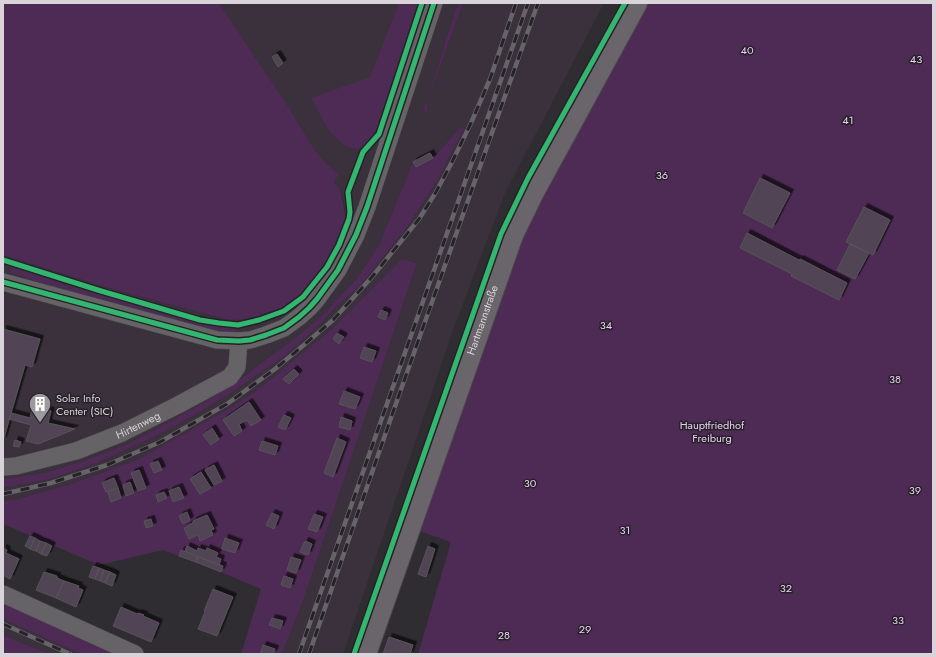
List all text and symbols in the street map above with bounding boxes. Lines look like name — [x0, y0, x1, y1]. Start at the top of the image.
park label: 40 — [740, 42, 754, 58]
park label: 43 — [910, 51, 922, 67]
park label: 41 — [842, 112, 854, 128]
park label: 36 — [656, 167, 668, 183]
street label: Hartmannstraße — [463, 283, 502, 357]
park label: 34 — [600, 317, 613, 333]
park label: 38 — [889, 371, 901, 387]
place label: Solar Info Center (SIC) — [56, 390, 113, 419]
building icon: Solar Info Center (SIC) — [27, 391, 53, 424]
street label: Hirtenweg — [113, 407, 163, 443]
park label: Hauptfriedhof Freiburg — [680, 417, 745, 446]
park label: 30 — [524, 475, 537, 491]
park label: 39 — [909, 482, 921, 498]
park label: 31 — [620, 522, 630, 538]
park label: 32 — [780, 580, 792, 596]
park label: 33 — [892, 612, 904, 628]
park label: 29 — [579, 621, 591, 637]
park label: 28 — [498, 627, 510, 643]

